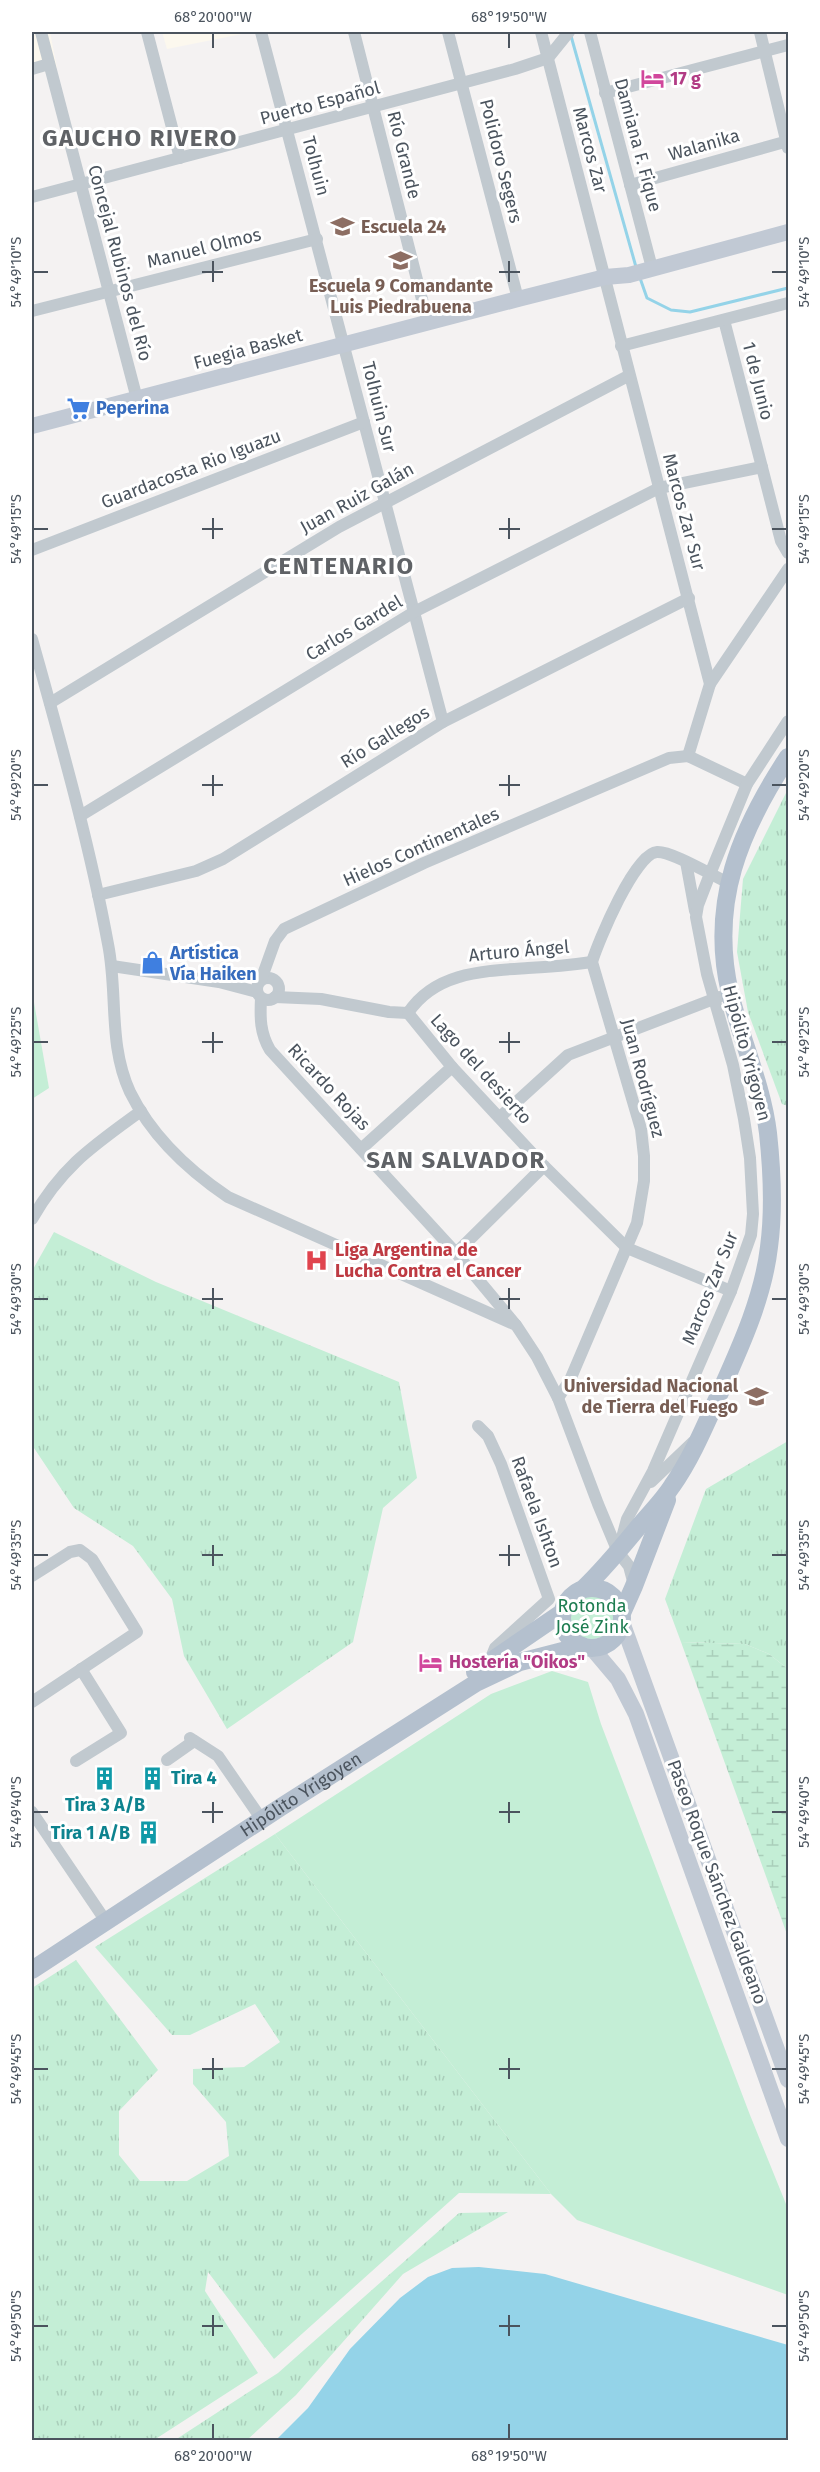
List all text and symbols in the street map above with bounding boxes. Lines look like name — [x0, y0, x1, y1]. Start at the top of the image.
text: 68°20'00"W — [174, 8, 253, 26]
text: 68°19'50"W — [471, 8, 548, 26]
hotel icon: 17 g — [639, 66, 665, 92]
place label: 17 g — [670, 68, 701, 90]
street label: Puerto Español — [258, 76, 382, 130]
street label: Damiana F. Fique — [610, 76, 666, 214]
street label: Polidoro Segers — [475, 97, 527, 225]
street label: Marcos Zar — [568, 105, 612, 195]
street label: Río Grande — [382, 109, 426, 201]
district label: GAUCHO RIVERO — [42, 124, 238, 152]
street label: Walanika — [666, 124, 742, 166]
street label: Tolhuin — [298, 134, 334, 198]
street label: Concejal Rubinos del Río — [83, 163, 157, 363]
school or university icon: Escuela 24 — [330, 214, 356, 240]
place label: Escuela 24 — [361, 216, 446, 238]
street label: Manuel Olmos — [145, 223, 263, 273]
text: 54°49'10"S — [7, 236, 25, 308]
text: 54°49'10"S — [795, 236, 813, 308]
school or university icon: Escuela 9 Comandante Luis Piedrabuena — [388, 247, 414, 273]
place label: Escuela 9 Comandante Luis Piedrabuena — [309, 275, 493, 318]
street label: Fuegia Basket — [191, 324, 305, 374]
street label: 1 de Junio — [738, 340, 778, 422]
street label: Tolhuin Sur — [357, 359, 401, 455]
supermarket icon: Peperina — [65, 395, 91, 421]
place label: Peperina — [96, 397, 170, 419]
street label: Guardacosta Rio Iguazu — [98, 425, 284, 513]
street label: Marcos Zar Sur — [658, 451, 710, 573]
street label: Juan Ruiz Galán — [296, 458, 418, 538]
text: 54°49'15"S — [7, 494, 25, 564]
text: 54°49'15"S — [795, 494, 813, 564]
district label: CENTENARIO — [263, 552, 415, 580]
street label: Carlos Gardel — [302, 591, 406, 665]
street label: Río Gallegos — [337, 701, 433, 773]
text: 54°49'20"S — [7, 749, 25, 821]
text: 54°49'20"S — [795, 749, 813, 821]
street label: Hielos Continentales — [339, 803, 503, 891]
street label: Arturo Ángel — [468, 935, 570, 966]
place label: Artística Vía Haiken — [169, 942, 257, 985]
shop icon: Artística Vía Haiken — [139, 950, 165, 976]
street label: Hipólito Yrigoyen — [718, 983, 776, 1123]
text: 54°49'25"S — [7, 1007, 25, 1077]
text: 54°49'25"S — [795, 1007, 813, 1077]
street label: Lago del desierto — [426, 1009, 536, 1129]
street label: Juan Rodríguez — [617, 1016, 669, 1140]
street label: Ricardo Rojas — [283, 1039, 375, 1135]
district label: SAN SALVADOR — [366, 1146, 546, 1174]
street label: Marcos Zar Sur — [677, 1228, 743, 1348]
place label: Liga Argentina de Lucha Contra el Cancer — [335, 1239, 522, 1282]
hospital icon: Liga Argentina de Lucha Contra el Cancer — [304, 1247, 330, 1273]
text: 54°49'30"S — [7, 1263, 25, 1335]
text: 54°49'30"S — [795, 1263, 813, 1335]
place label: Universidad Nacional de Tierra del Fuego — [564, 1375, 739, 1418]
school or university icon: Universidad Nacional de Tierra del Fuego — [743, 1383, 769, 1409]
street label: Rafaela Ishton — [507, 1453, 567, 1571]
text: 54°49'35"S — [7, 1520, 25, 1590]
text: 54°49'35"S — [795, 1520, 813, 1590]
park label: Rotonda José Zink — [555, 1595, 629, 1638]
hotel icon: Hostería "Oikos" — [418, 1649, 444, 1675]
place label: Hostería "Oikos" — [449, 1651, 585, 1673]
street label: Hipólito Yrigoyen — [236, 1748, 366, 1842]
street label: Paseo Roque Sánchez Galdeano — [662, 1757, 772, 2007]
building icon: Tira 4 — [140, 1765, 166, 1791]
building icon: Tira 3 A/B — [92, 1766, 118, 1792]
place label: Tira 4 — [171, 1767, 217, 1789]
text: 54°49'40"S — [7, 1776, 25, 1848]
text: 54°49'40"S — [795, 1776, 813, 1848]
place label: Tira 3 A/B — [65, 1794, 145, 1816]
building icon: Tira 1 A/B — [135, 1820, 161, 1846]
place label: Tira 1 A/B — [51, 1822, 130, 1844]
text: 54°49'45"S — [7, 2034, 25, 2104]
text: 54°49'45"S — [795, 2034, 813, 2104]
text: 54°49'50"S — [7, 2290, 25, 2362]
text: 54°49'50"S — [795, 2290, 813, 2362]
text: 68°20'00"W — [174, 2447, 253, 2465]
text: 68°19'50"W — [471, 2447, 548, 2465]

